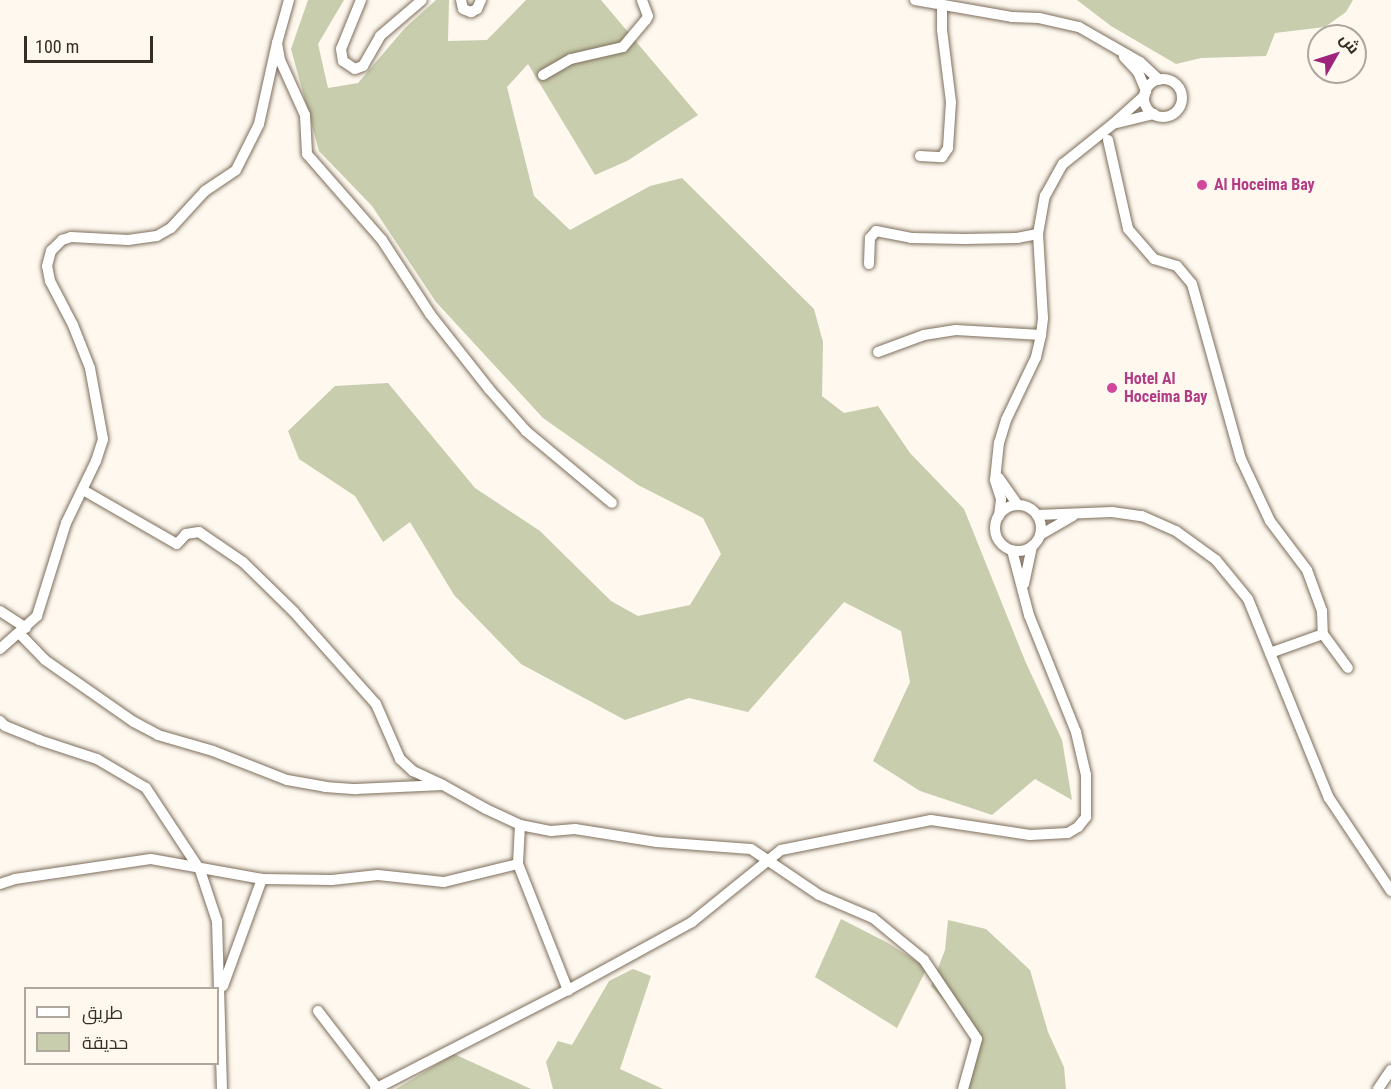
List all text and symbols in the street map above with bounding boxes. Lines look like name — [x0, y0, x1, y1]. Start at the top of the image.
scale bar — [27, 24, 156, 62]
north arrow — [1307, 24, 1367, 84]
text: ش — [1336, 30, 1364, 58]
text: 100 m — [35, 36, 79, 57]
place label: Al Hoceima Bay — [1214, 175, 1315, 195]
marker: Al Hoceima Bay — [1195, 178, 1209, 192]
place label: Hotel Al Hoceima Bay — [1124, 369, 1207, 407]
marker: Hotel Al Hoceima Bay — [1105, 381, 1119, 395]
legend — [24, 987, 219, 1065]
text: طريق — [82, 1002, 123, 1023]
text: حديقة — [82, 1032, 128, 1053]

